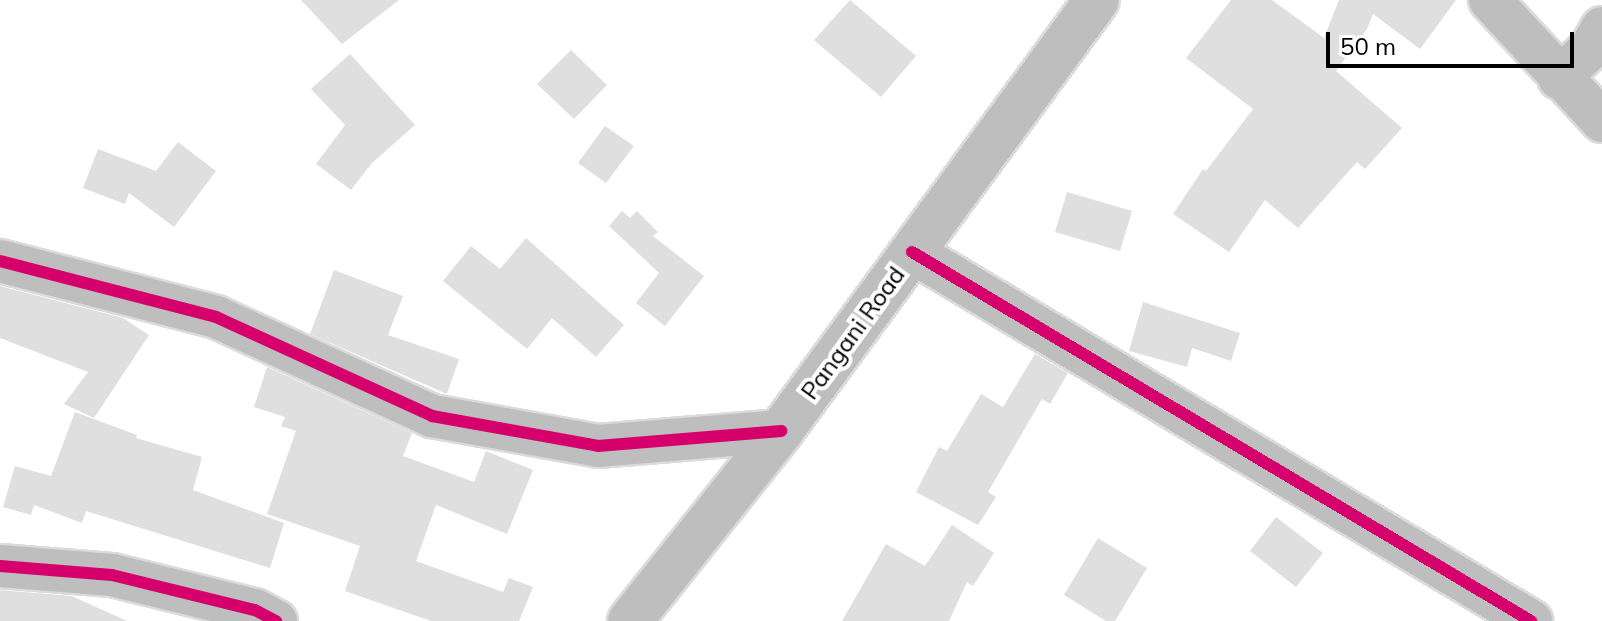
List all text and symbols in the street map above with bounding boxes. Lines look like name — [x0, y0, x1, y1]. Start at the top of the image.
scale bar — [1330, 16, 1578, 66]
text: 50 m — [1340, 31, 1396, 61]
street label: Pangani Road — [795, 261, 911, 405]

